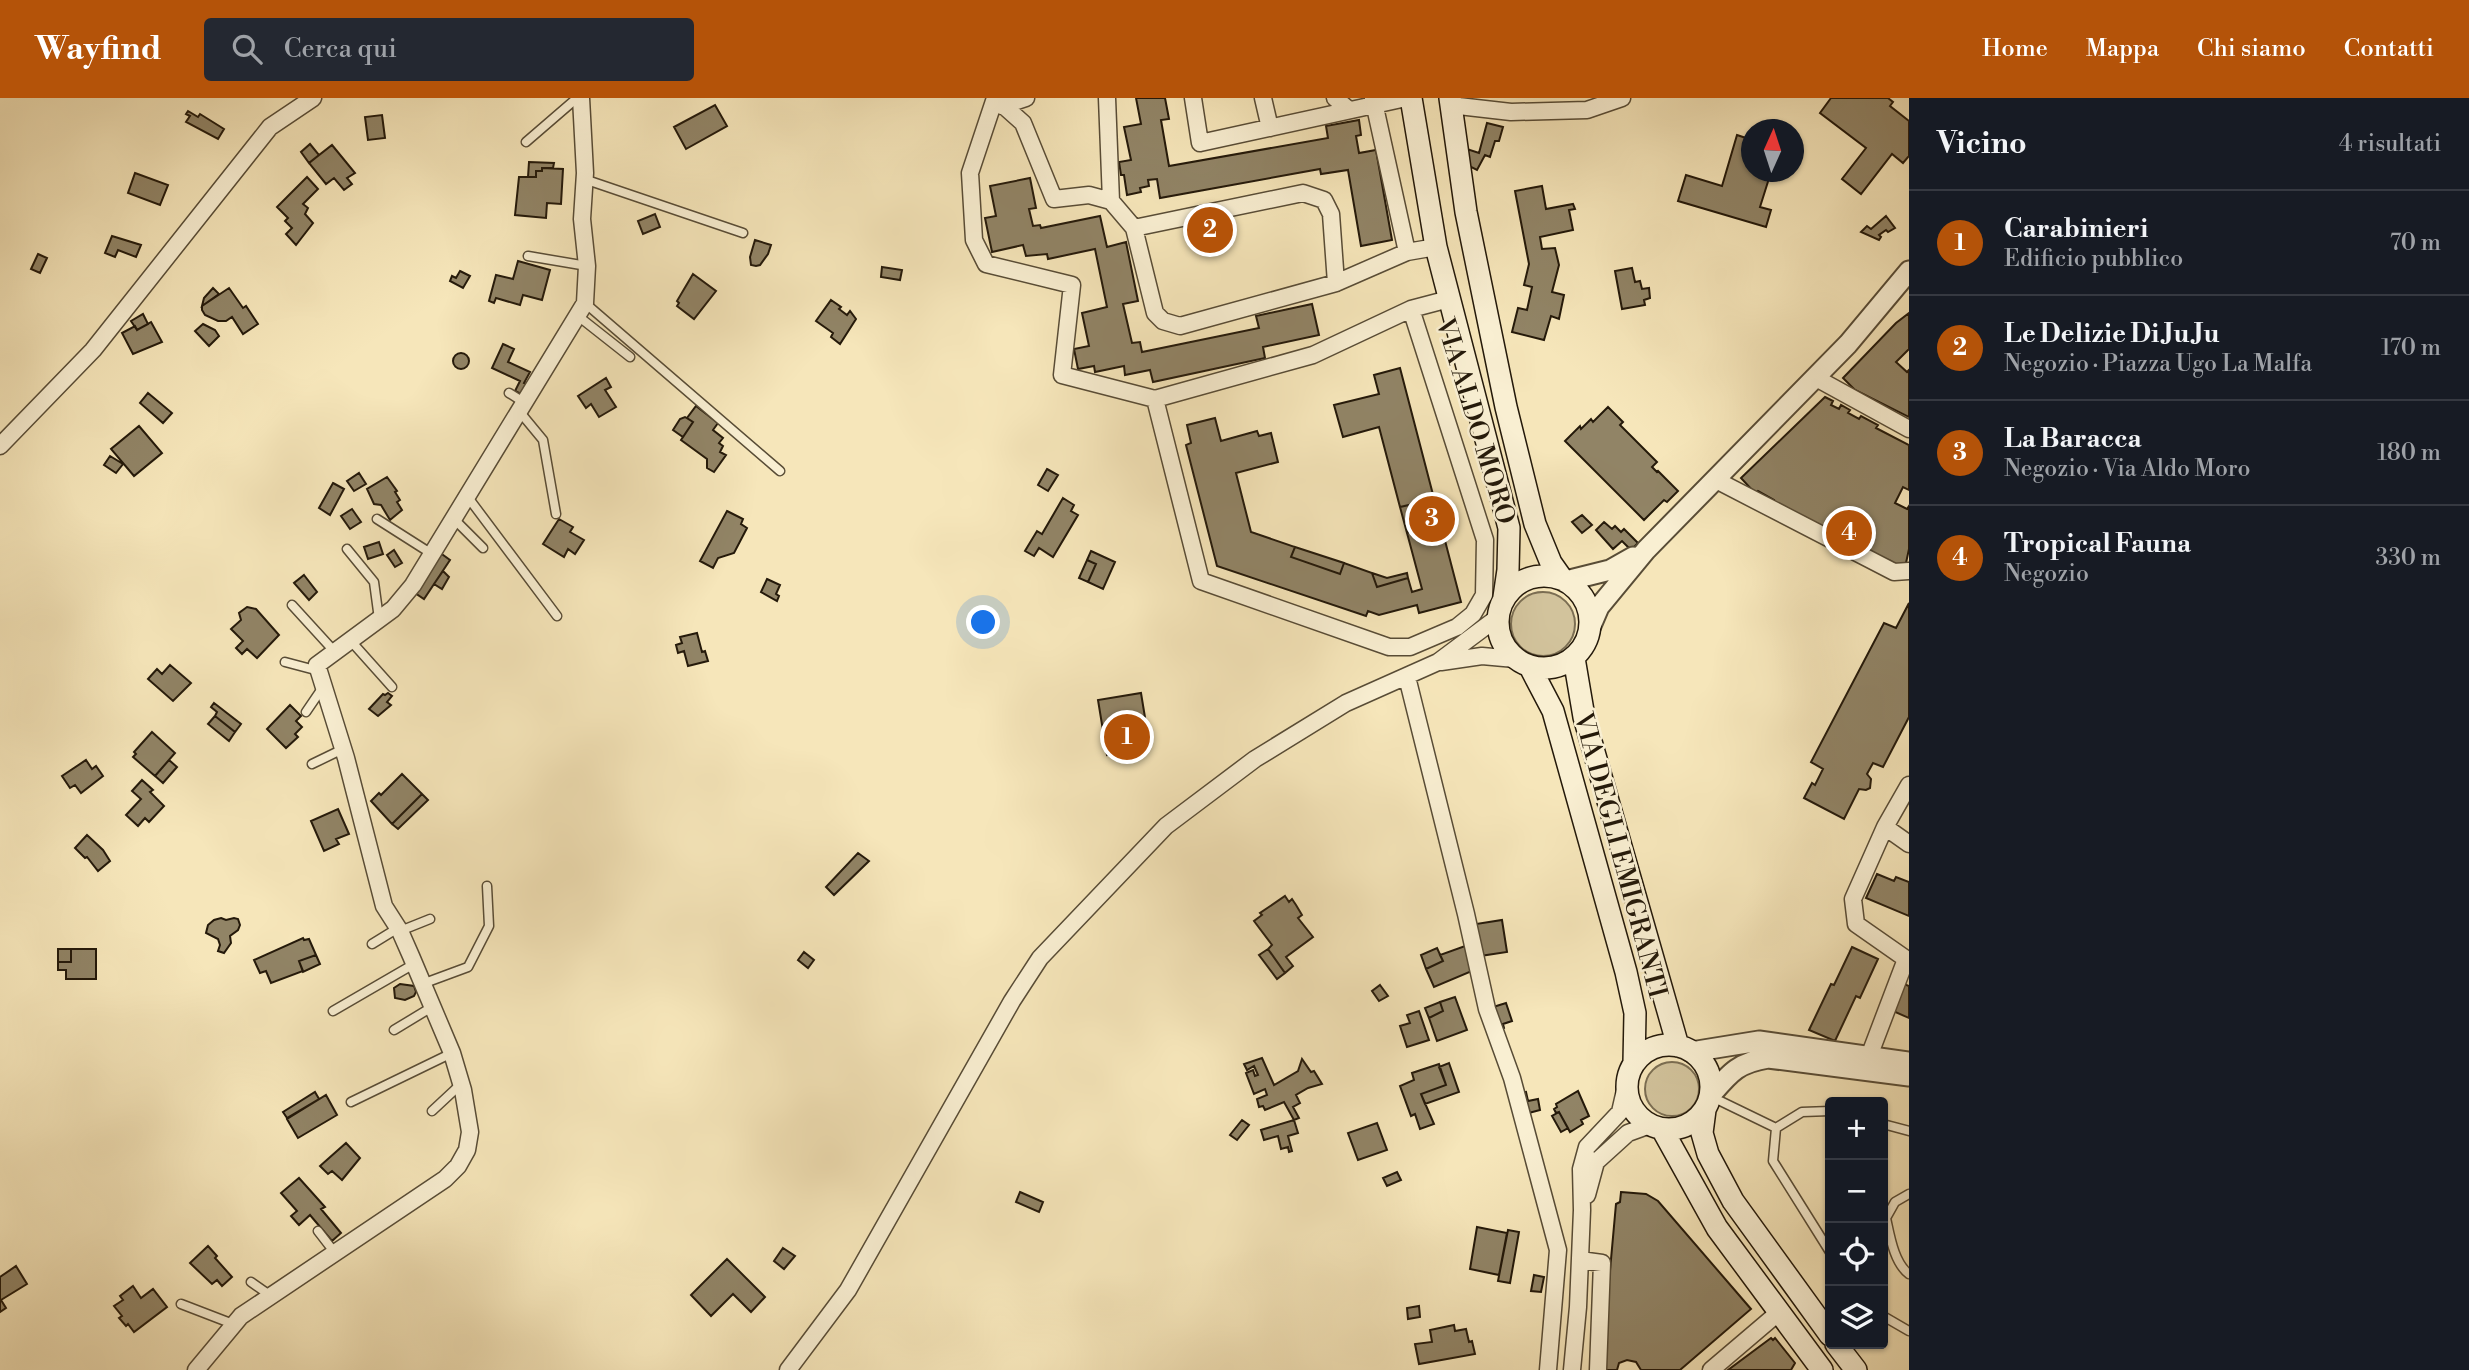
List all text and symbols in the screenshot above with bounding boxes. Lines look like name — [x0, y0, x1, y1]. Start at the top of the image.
search box — [204, 18, 694, 81]
text: Wayfind — [35, 29, 162, 70]
icon: search — [228, 30, 266, 68]
text: Cerca qui — [284, 33, 397, 65]
text: Home — [1982, 34, 2048, 64]
text: Mappa — [2086, 34, 2159, 64]
text: Chi siamo — [2197, 34, 2306, 64]
text: Contatti — [2344, 34, 2434, 64]
north arrow — [1741, 119, 1804, 182]
text: Vicino — [1937, 125, 2027, 163]
text: 4 risultati — [2339, 130, 2441, 158]
pin: 2 — [1187, 204, 1233, 256]
text: Carabinieri — [2004, 213, 2148, 245]
text: 1 — [1954, 229, 1966, 257]
text: 70 m — [2390, 229, 2441, 257]
text: Edificio pubblico — [2004, 245, 2183, 273]
street label: VIA ALDO MORO — [1428, 313, 1522, 528]
text: Le Delizie Di Ju Ju — [2004, 318, 2220, 350]
text: 2 — [1953, 334, 1967, 362]
text: 170 m — [2381, 334, 2441, 362]
text: Negozio · Piazza Ugo La Malfa — [2004, 350, 2312, 378]
text: La Baracca — [2004, 423, 2142, 455]
text: 3 — [1953, 439, 1967, 467]
text: 180 m — [2377, 439, 2441, 467]
text: Negozio · Via Aldo Moro — [2004, 455, 2250, 483]
pin: 3 — [1409, 493, 1455, 545]
pin: 4 — [1826, 507, 1872, 559]
text: Tropical Fauna — [2004, 528, 2191, 560]
text: 4 — [1952, 544, 1968, 572]
text: 330 m — [2375, 544, 2441, 572]
text: Negozio — [2004, 560, 2089, 588]
your location — [966, 605, 1000, 639]
street label: VIA DEGLI EMIGRANTI — [1566, 708, 1674, 1002]
pin: 1 — [1104, 711, 1150, 763]
map controls — [1825, 1097, 1888, 1349]
button: + — [1825, 1097, 1888, 1160]
button: − — [1825, 1160, 1888, 1223]
button: locate — [1825, 1223, 1888, 1286]
button: layers — [1825, 1286, 1888, 1349]

